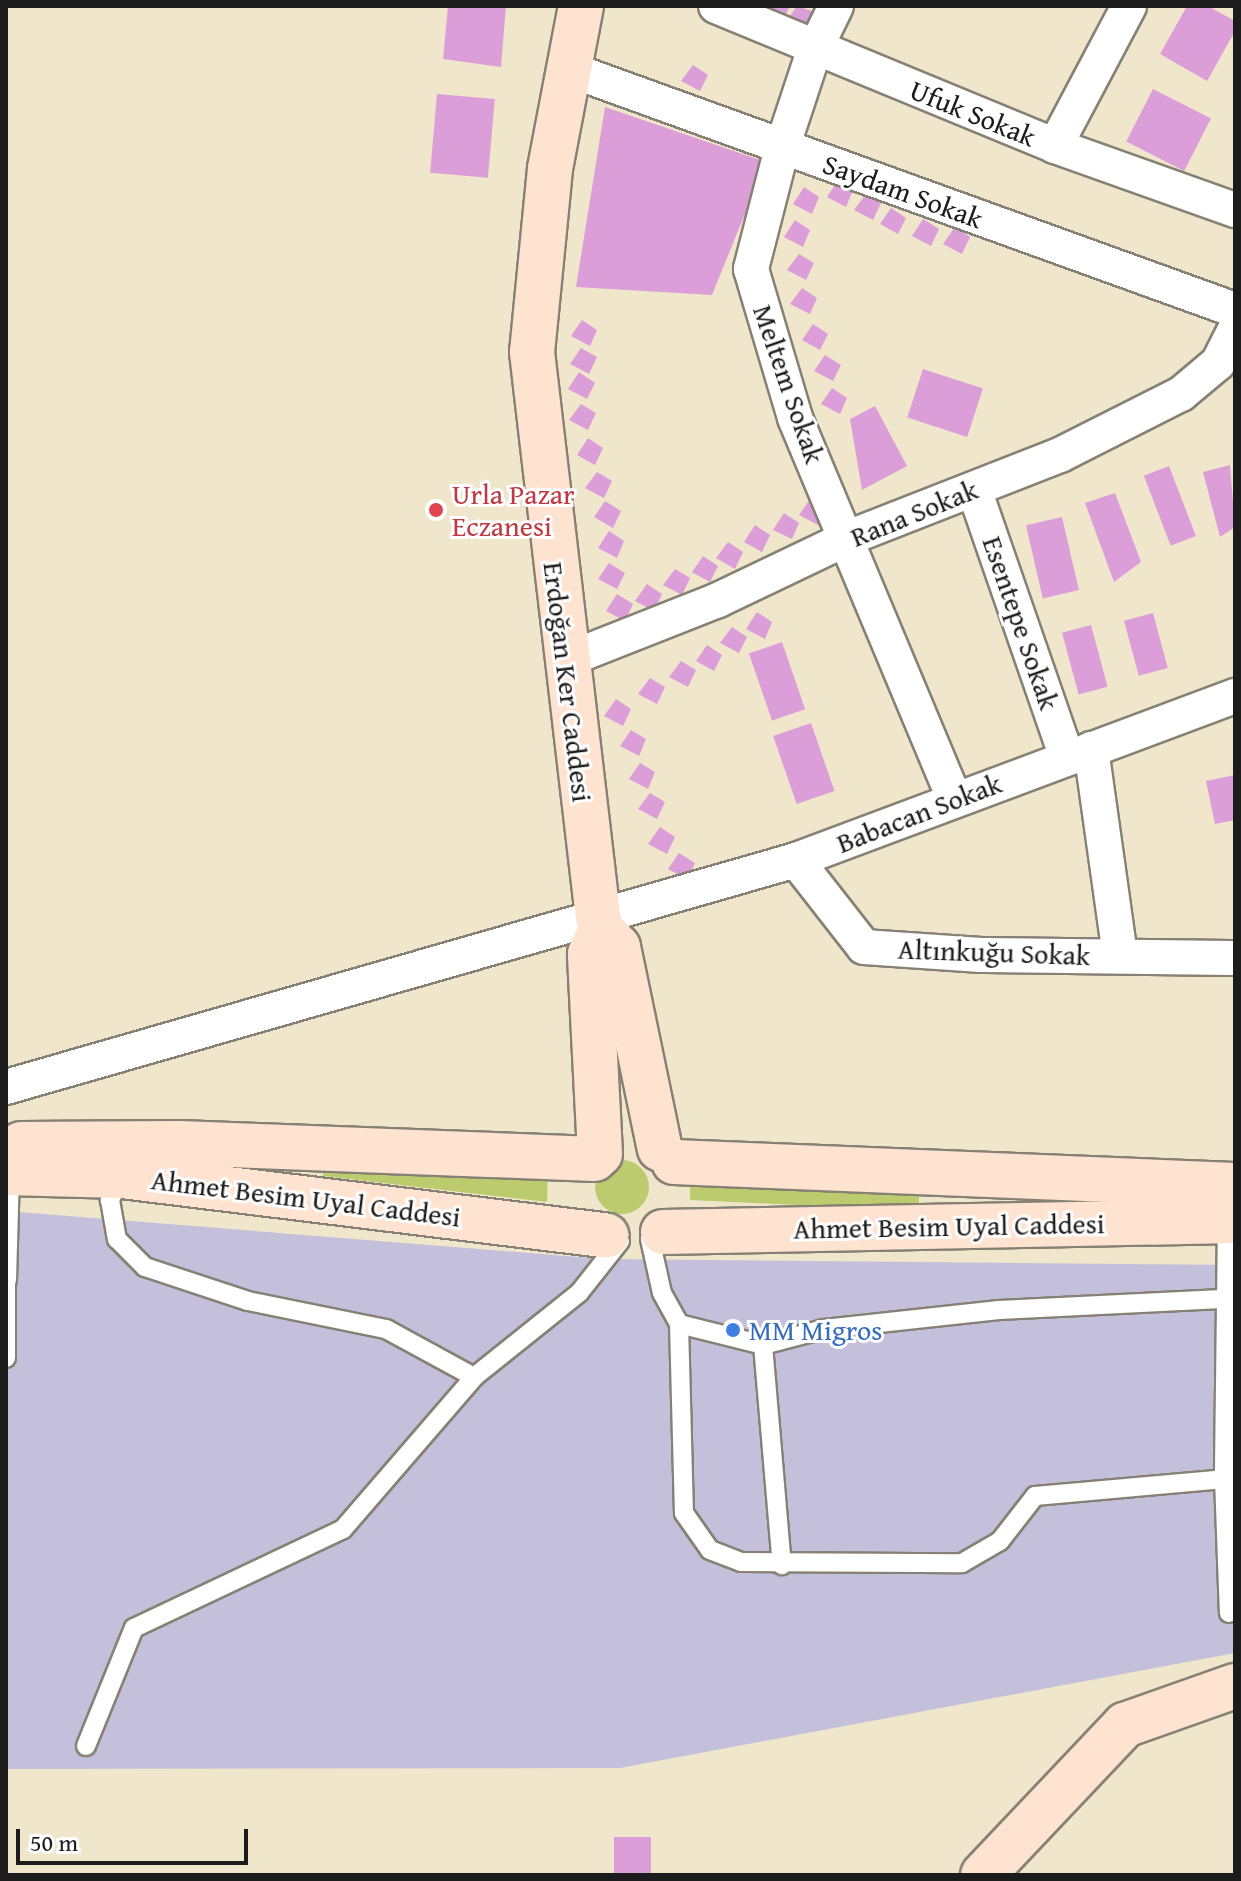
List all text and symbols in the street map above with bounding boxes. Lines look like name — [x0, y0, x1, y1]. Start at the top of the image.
street label: Ufuk Sokak — [905, 73, 1041, 153]
street label: Saydam Sokak — [818, 147, 988, 235]
street label: Meltem Sokak — [746, 300, 832, 468]
street label: Rana Sokak — [846, 472, 982, 554]
place label: Urla Pazar Eczanesi — [452, 477, 575, 543]
marker: Urla Pazar Eczanesi — [427, 501, 445, 519]
street label: Esentepe Sokak — [976, 532, 1066, 714]
street label: Erdoğan Ker Caddesi — [537, 560, 599, 804]
street label: Babacan Sokak — [832, 766, 1006, 860]
street label: Altınkuğu Sokak — [897, 932, 1091, 972]
street label: Ahmet Besim Uyal Caddesi — [149, 1162, 463, 1234]
street label: Ahmet Besim Uyal Caddesi — [793, 1206, 1105, 1246]
place label: MM Migros — [749, 1313, 882, 1347]
marker: MM Migros — [724, 1321, 742, 1339]
scale bar — [20, 1813, 252, 1863]
text: 50 m — [30, 1825, 78, 1860]

